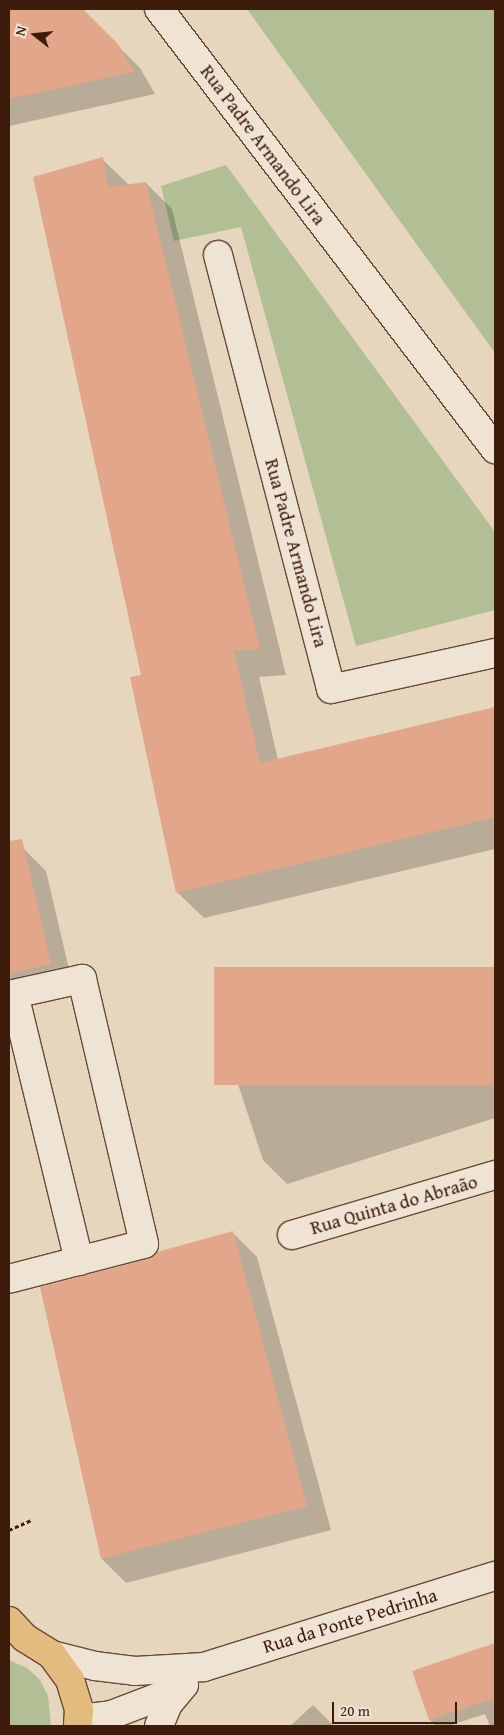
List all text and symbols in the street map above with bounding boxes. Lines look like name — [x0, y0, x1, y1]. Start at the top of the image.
north arrow — [10, 10, 60, 60]
text: N — [10, 24, 31, 38]
street label: Rua Padre Armando Lira — [195, 61, 331, 229]
street label: Rua Padre Armando Lira — [260, 456, 332, 650]
street label: Rua Quinta do Abraão — [308, 1170, 480, 1240]
street label: Rua da Ponte Pedrinha — [260, 1584, 440, 1658]
scale bar — [334, 1692, 459, 1724]
text: 20 m — [340, 1700, 370, 1721]

